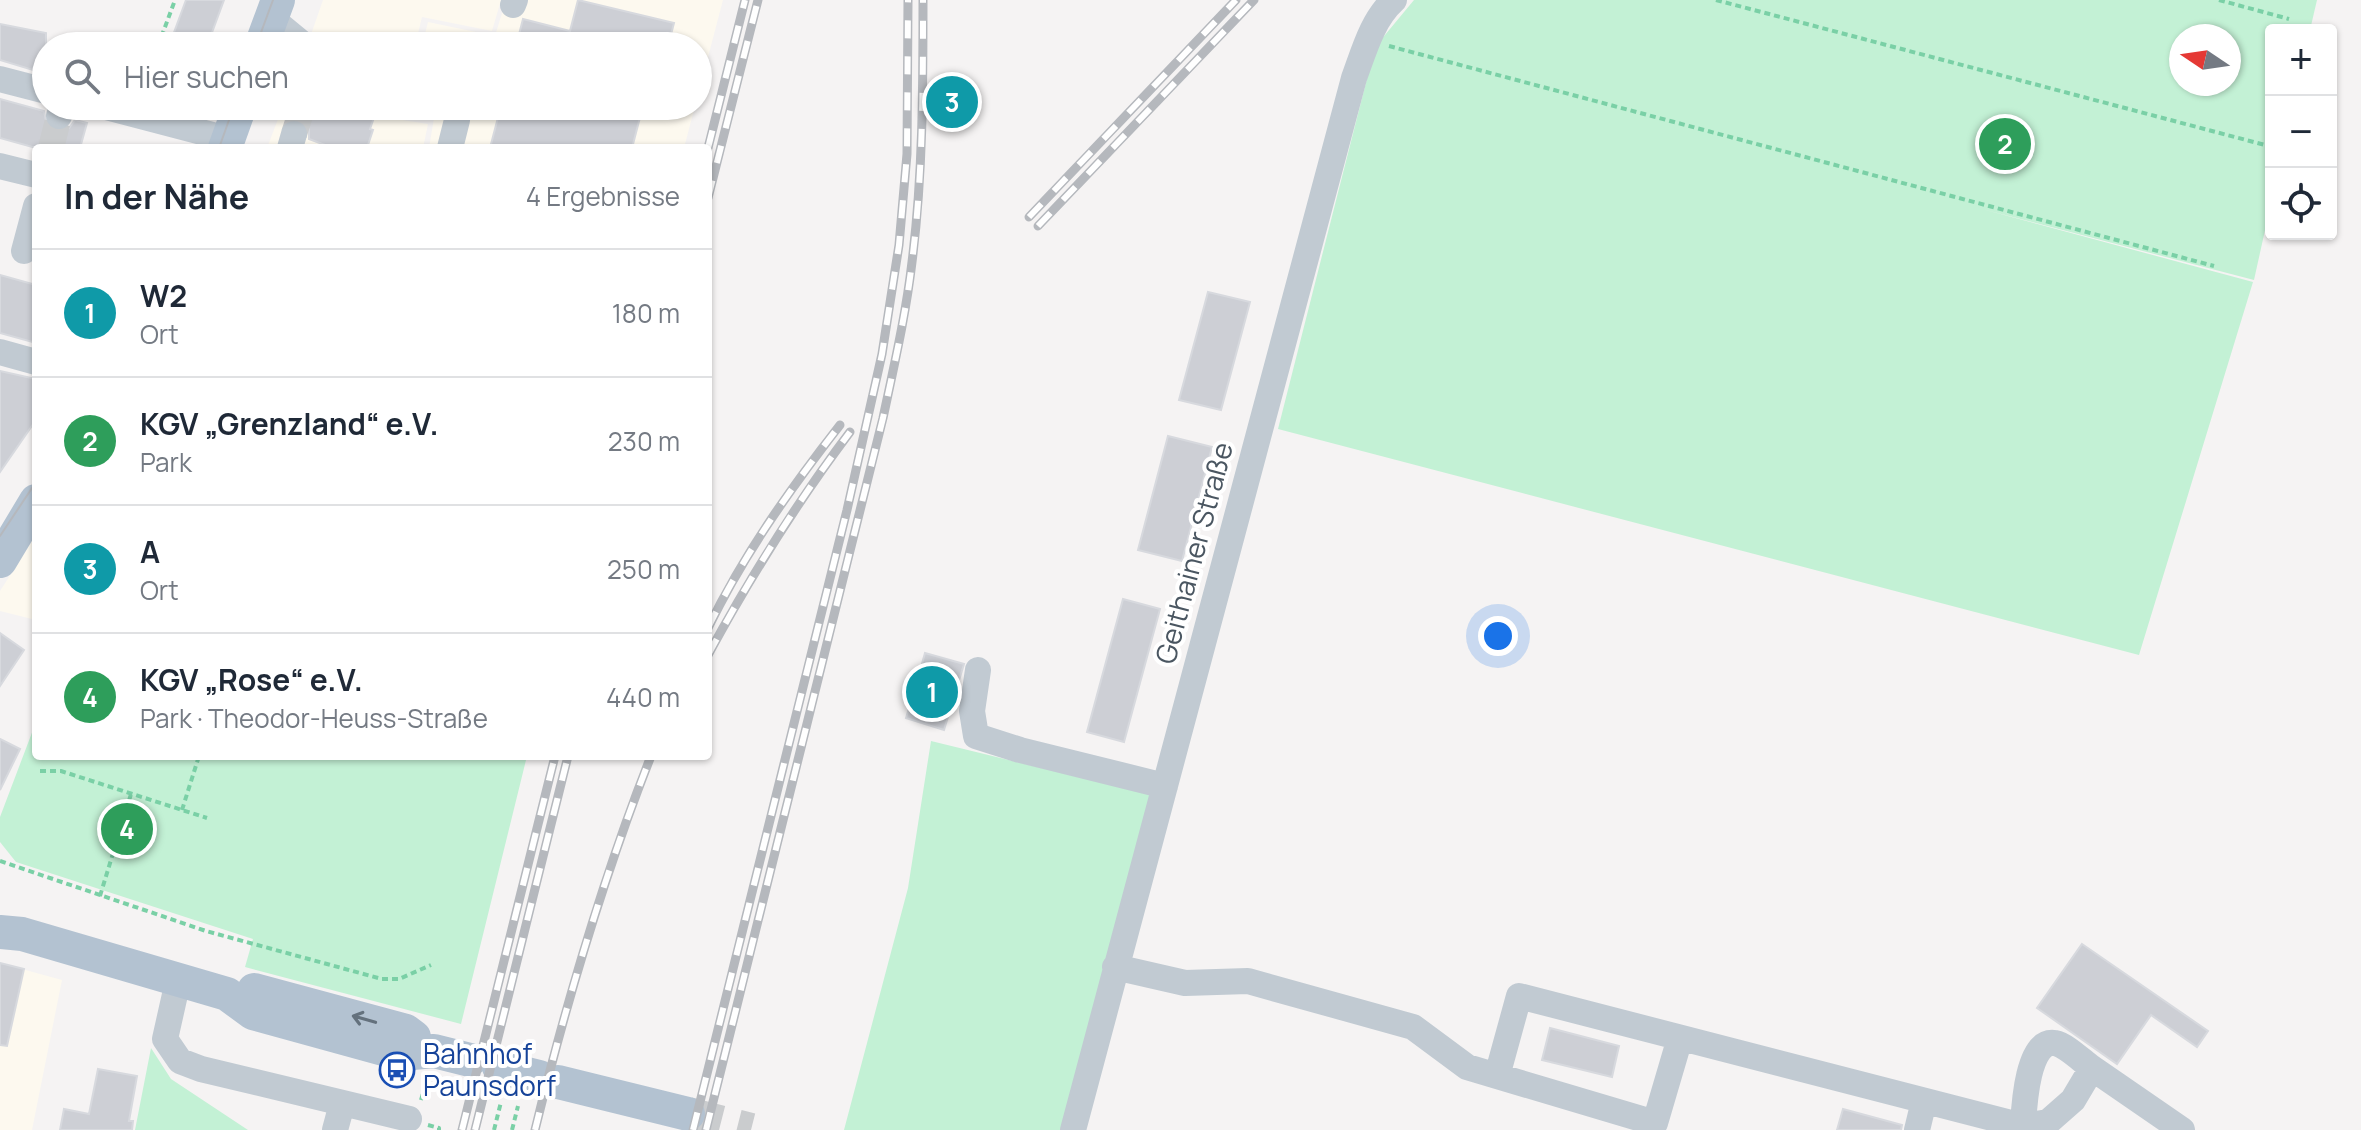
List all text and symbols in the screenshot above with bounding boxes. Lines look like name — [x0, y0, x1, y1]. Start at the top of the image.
north arrow — [2169, 24, 2241, 96]
map controls — [2265, 24, 2337, 240]
button: + — [2265, 24, 2337, 96]
search box — [32, 32, 712, 120]
icon: search — [60, 54, 104, 98]
text: Hier suchen — [124, 56, 289, 97]
pin: 3 — [926, 72, 978, 132]
button: − — [2265, 96, 2337, 168]
pin: 2 — [1979, 114, 2031, 174]
button: locate — [2265, 168, 2337, 240]
text: In der Nähe — [64, 173, 249, 219]
text: 4 Ergebnisse — [526, 178, 680, 214]
text: W2 — [140, 275, 187, 316]
text: 1 — [84, 295, 96, 331]
text: 180 m — [612, 295, 680, 331]
text: Ort — [140, 316, 179, 352]
text: KGV „Grenzland“ e.V. — [140, 403, 439, 444]
text: 2 — [82, 423, 98, 459]
text: 230 m — [608, 423, 680, 459]
street label: Geithainer Straße — [1145, 438, 1241, 668]
text: Park — [140, 444, 192, 480]
text: A — [140, 531, 160, 572]
text: 3 — [82, 551, 98, 587]
text: 250 m — [607, 551, 680, 587]
text: Ort — [140, 572, 179, 608]
your location — [1478, 616, 1518, 656]
text: KGV „Rose“ e.V. — [140, 659, 363, 700]
pin: 1 — [906, 662, 958, 722]
text: 4 — [82, 679, 98, 715]
text: 440 m — [606, 679, 680, 715]
text: Park · Theodor-Heuss-Straße — [140, 700, 488, 736]
pin: 4 — [101, 799, 153, 859]
one-way arrow — [351, 1011, 377, 1026]
place label: Bahnhof Paunsdorf — [423, 1034, 556, 1104]
bus stop icon: Bahnhof Paunsdorf — [378, 1051, 416, 1089]

